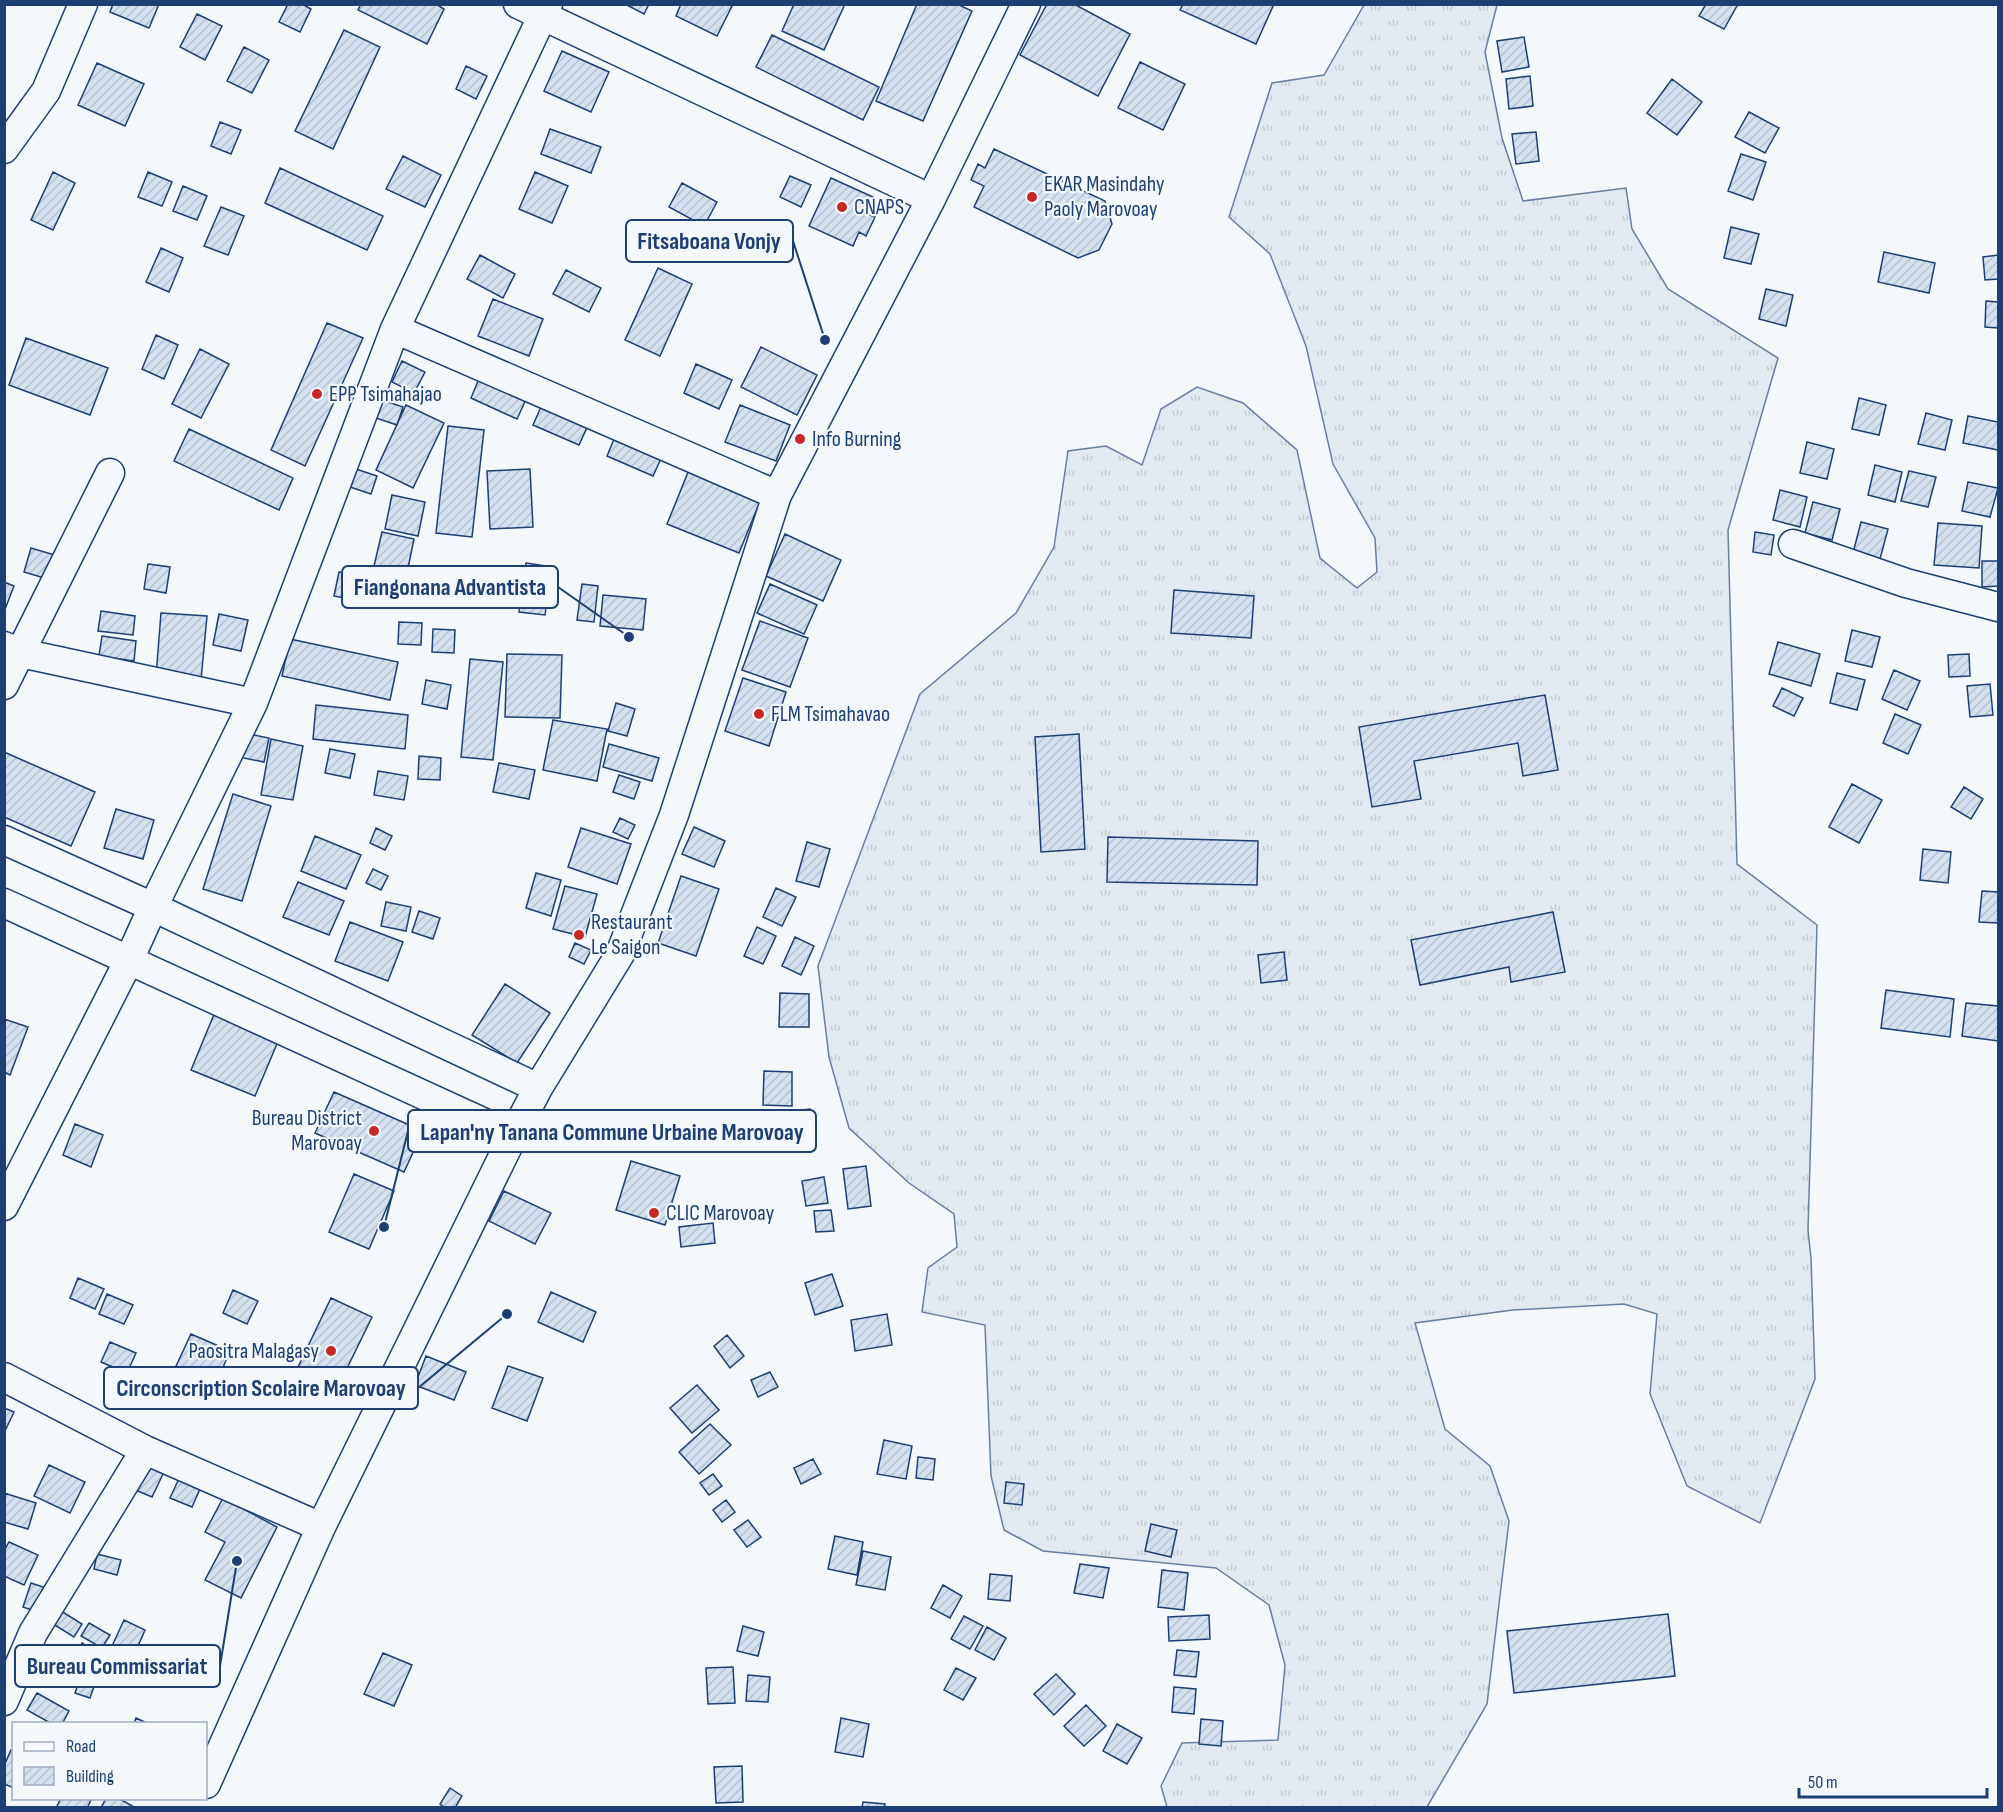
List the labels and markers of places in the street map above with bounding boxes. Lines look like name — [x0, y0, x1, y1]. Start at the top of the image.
place label: EKAR Masindahy Paoly Marovoay — [1044, 171, 1165, 223]
marker: EKAR Masindahy Paoly Marovoay — [1025, 190, 1039, 204]
place label: CNAPS — [854, 194, 904, 221]
marker: CNAPS — [835, 200, 849, 214]
callout: Fitsaboana Vonjy — [626, 220, 793, 262]
place label: EPP Tsimahajao — [329, 381, 442, 408]
marker: EPP Tsimahajao — [310, 387, 324, 401]
place label: Info Burning — [812, 426, 902, 453]
marker: Info Burning — [793, 432, 807, 446]
callout: Fiangonana Advantista — [342, 566, 558, 608]
place label: FLM Tsimahavao — [771, 701, 890, 728]
marker: FLM Tsimahavao — [752, 707, 766, 721]
place label: Restaurant Le Saigon — [591, 909, 673, 961]
marker: Restaurant Le Saigon — [572, 928, 586, 942]
place label: Bureau District Marovoay — [252, 1105, 362, 1157]
callout: Lapan'ny Tanana Commune Urbaine Marovoay — [408, 1110, 816, 1152]
marker: Bureau District Marovoay — [367, 1124, 381, 1138]
place label: CLIC Marovoay — [666, 1200, 775, 1227]
marker: CLIC Marovoay — [647, 1206, 661, 1220]
place label: Paositra Malagasy — [188, 1338, 319, 1365]
marker: Paositra Malagasy — [324, 1344, 338, 1358]
callout: Circonscription Scolaire Marovoay — [104, 1367, 418, 1409]
callout: Bureau Commissariat — [15, 1645, 220, 1687]

